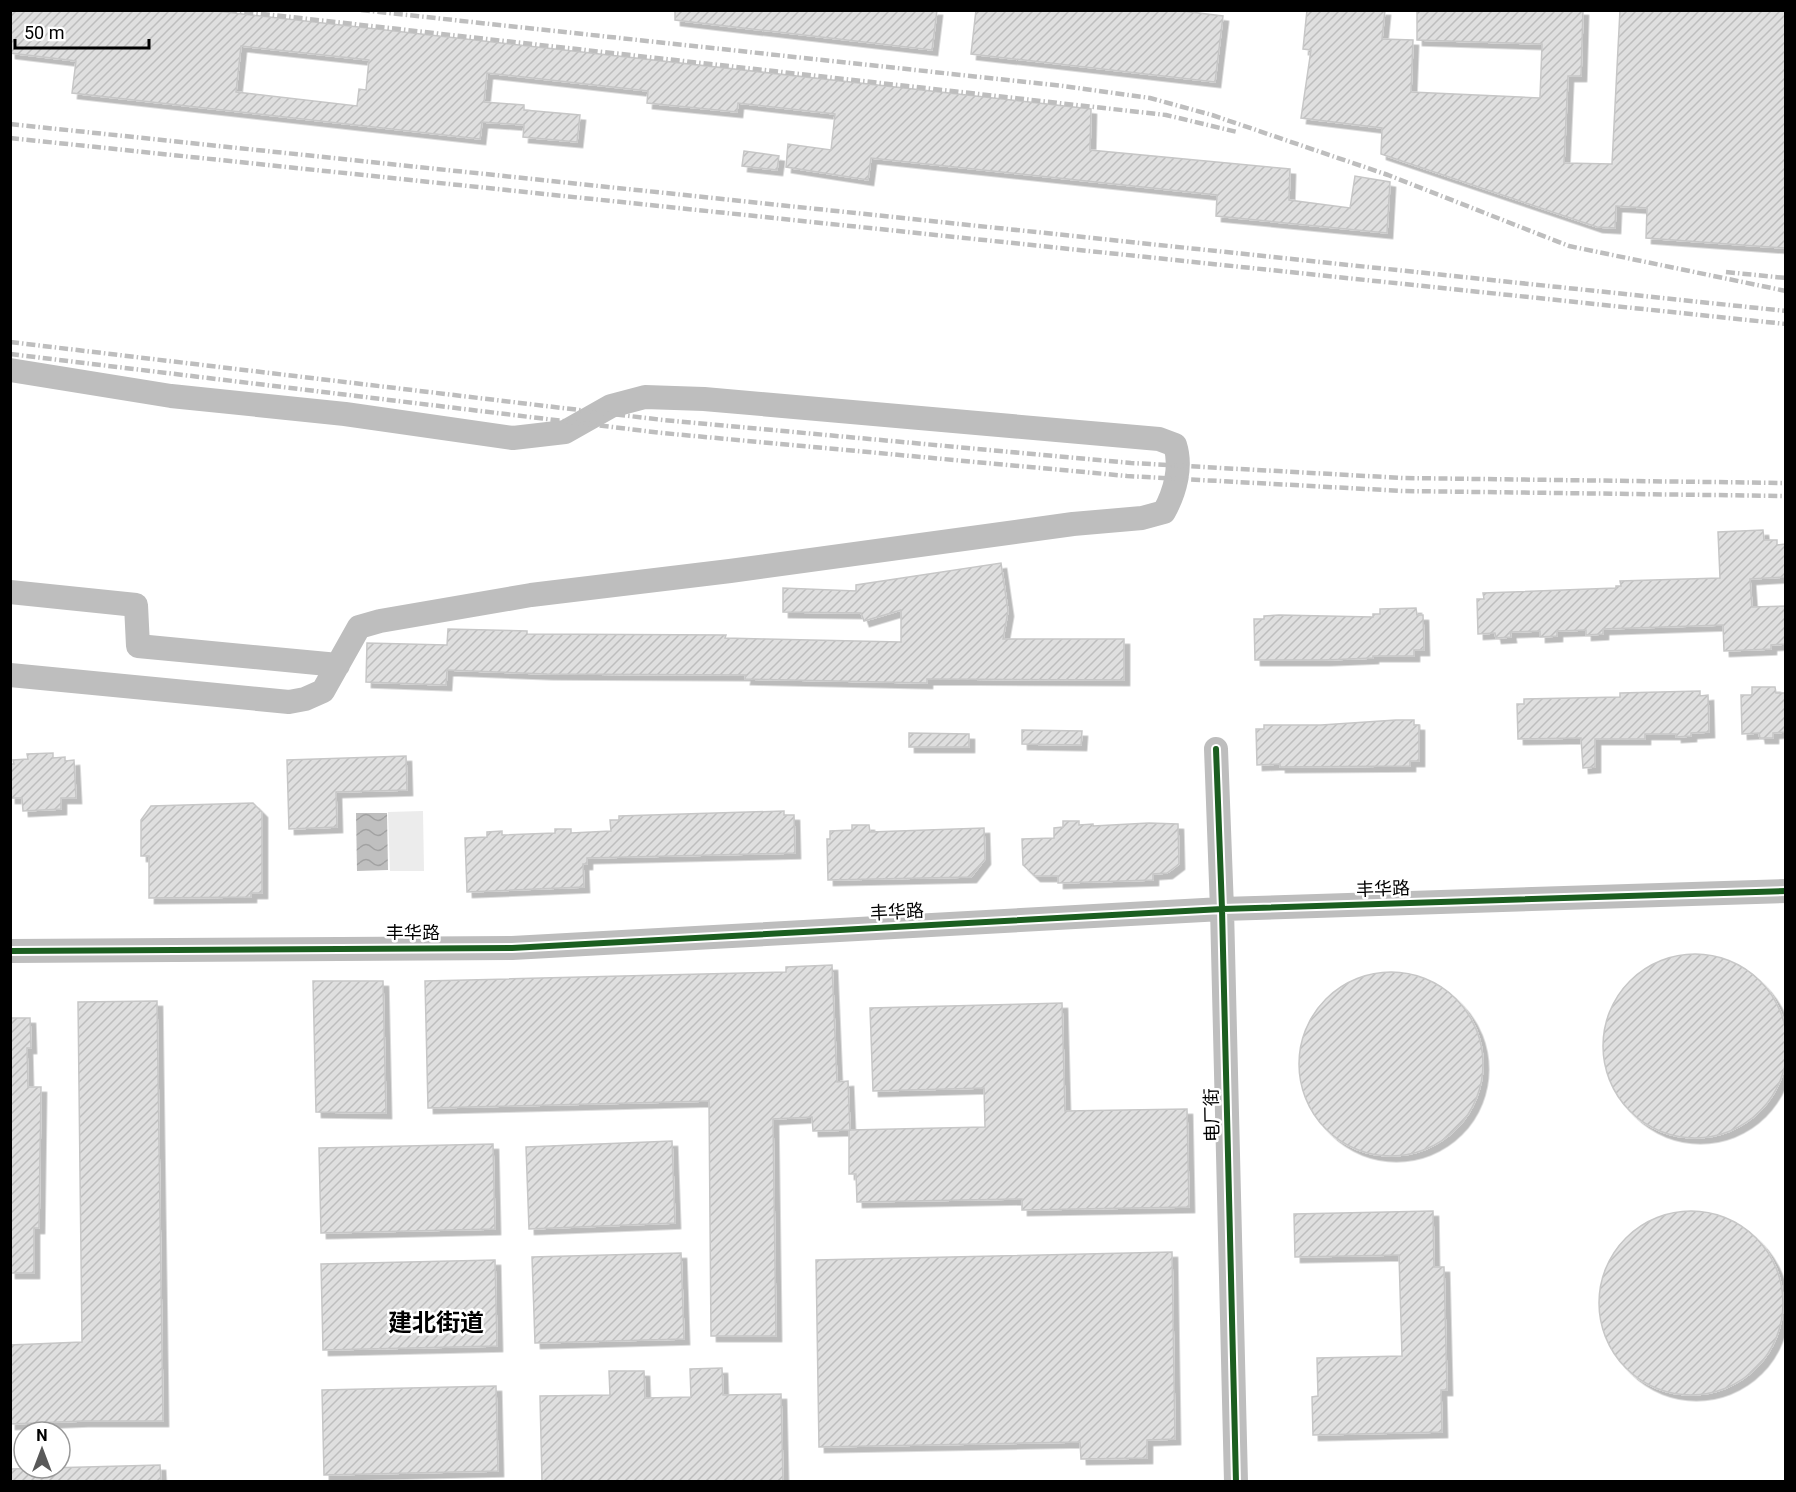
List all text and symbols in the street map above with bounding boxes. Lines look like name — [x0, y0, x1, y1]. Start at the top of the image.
scale bar — [15, 12, 148, 50]
text: 50 m — [24, 22, 64, 43]
street label: 丰华路 — [1356, 877, 1410, 900]
street label: 丰华路 — [869, 900, 924, 923]
street label: 丰华路 — [386, 922, 440, 943]
street label: 电厂街 — [1201, 1088, 1222, 1142]
district label: 建北街道 — [388, 1309, 484, 1337]
north arrow — [12, 1420, 72, 1480]
text: N — [36, 1426, 48, 1445]

